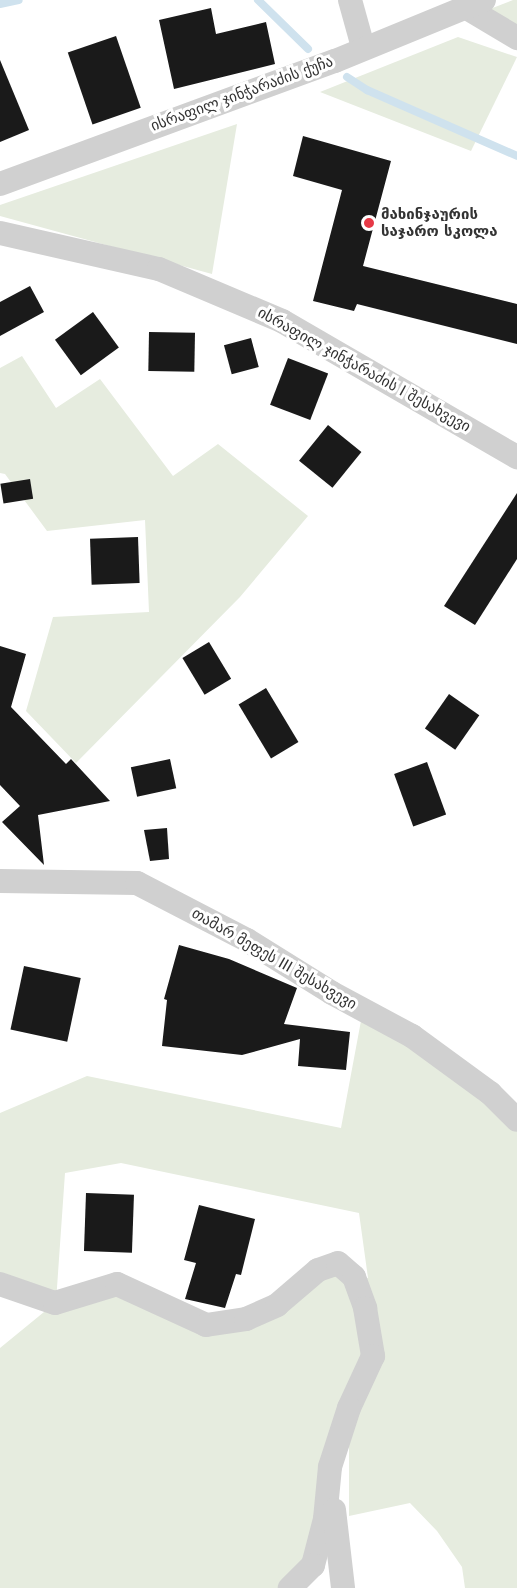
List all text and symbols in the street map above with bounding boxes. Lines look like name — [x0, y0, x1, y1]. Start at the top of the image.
street label: ისრაფილ ჯინჭარაძის ქუჩა — [148, 53, 336, 135]
place label: მახინჯაურის საჯარო სკოლა — [381, 205, 498, 240]
marker: მახინჯაურის საჯარო სკოლა — [362, 216, 376, 230]
street label: ისრაფილ ჯინჭარაძის I შესახვევი — [255, 304, 473, 436]
street label: თამარ მეფეს III შესახვევი — [188, 904, 360, 1014]

